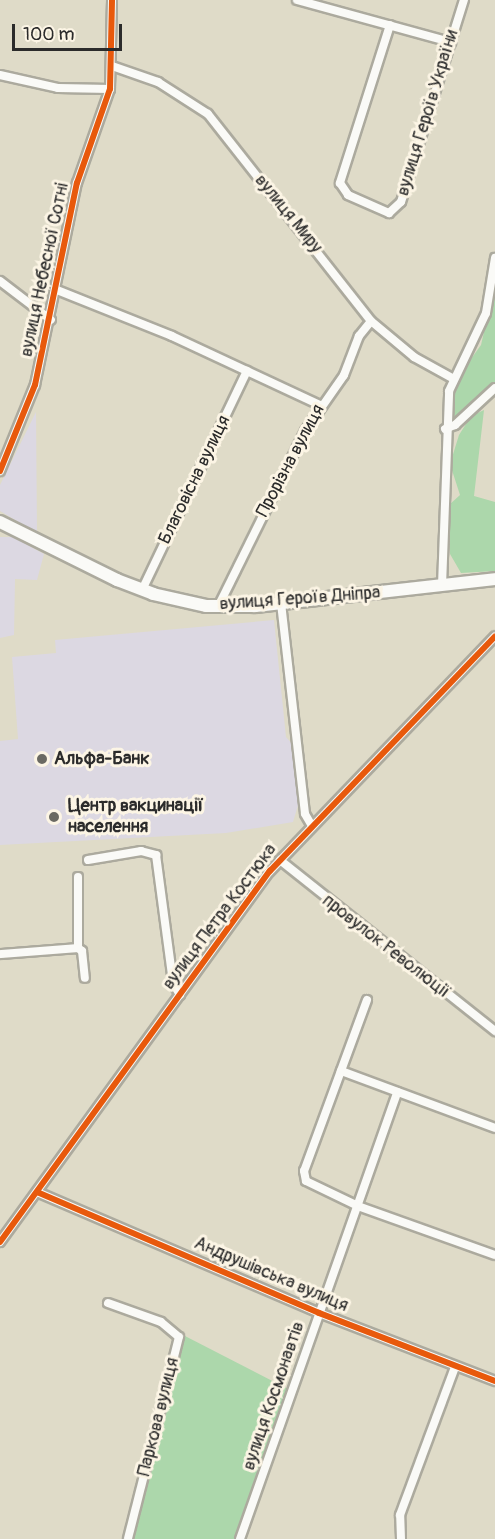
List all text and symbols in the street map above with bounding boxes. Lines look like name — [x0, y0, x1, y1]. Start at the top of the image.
scale bar — [15, 12, 124, 50]
text: 100 m — [23, 23, 75, 46]
street label: вулиця Героїв України — [392, 27, 464, 199]
street label: вулиця Миру — [250, 170, 326, 258]
street label: вулиця Небесної Сотні — [16, 181, 74, 359]
street label: Прорізна вулиця — [252, 401, 330, 521]
street label: Благовісна вулиця — [154, 412, 236, 548]
street label: вулиця Героїв Дніпра — [219, 583, 381, 615]
place label: Альфа-Банк — [54, 748, 150, 770]
marker: Альфа-Банк — [35, 752, 49, 766]
place label: Центр вакцинації населення — [68, 796, 204, 838]
marker: Центр вакцинації населення — [45, 808, 63, 826]
street label: вулиця Петра Костюка — [158, 840, 282, 994]
street label: провулок Революції — [318, 890, 454, 1004]
street label: Андрушівська вулиця — [191, 1233, 351, 1317]
street label: вулиця Космонавтів — [238, 1319, 310, 1473]
street label: Паркова вулиця — [134, 1355, 184, 1479]

